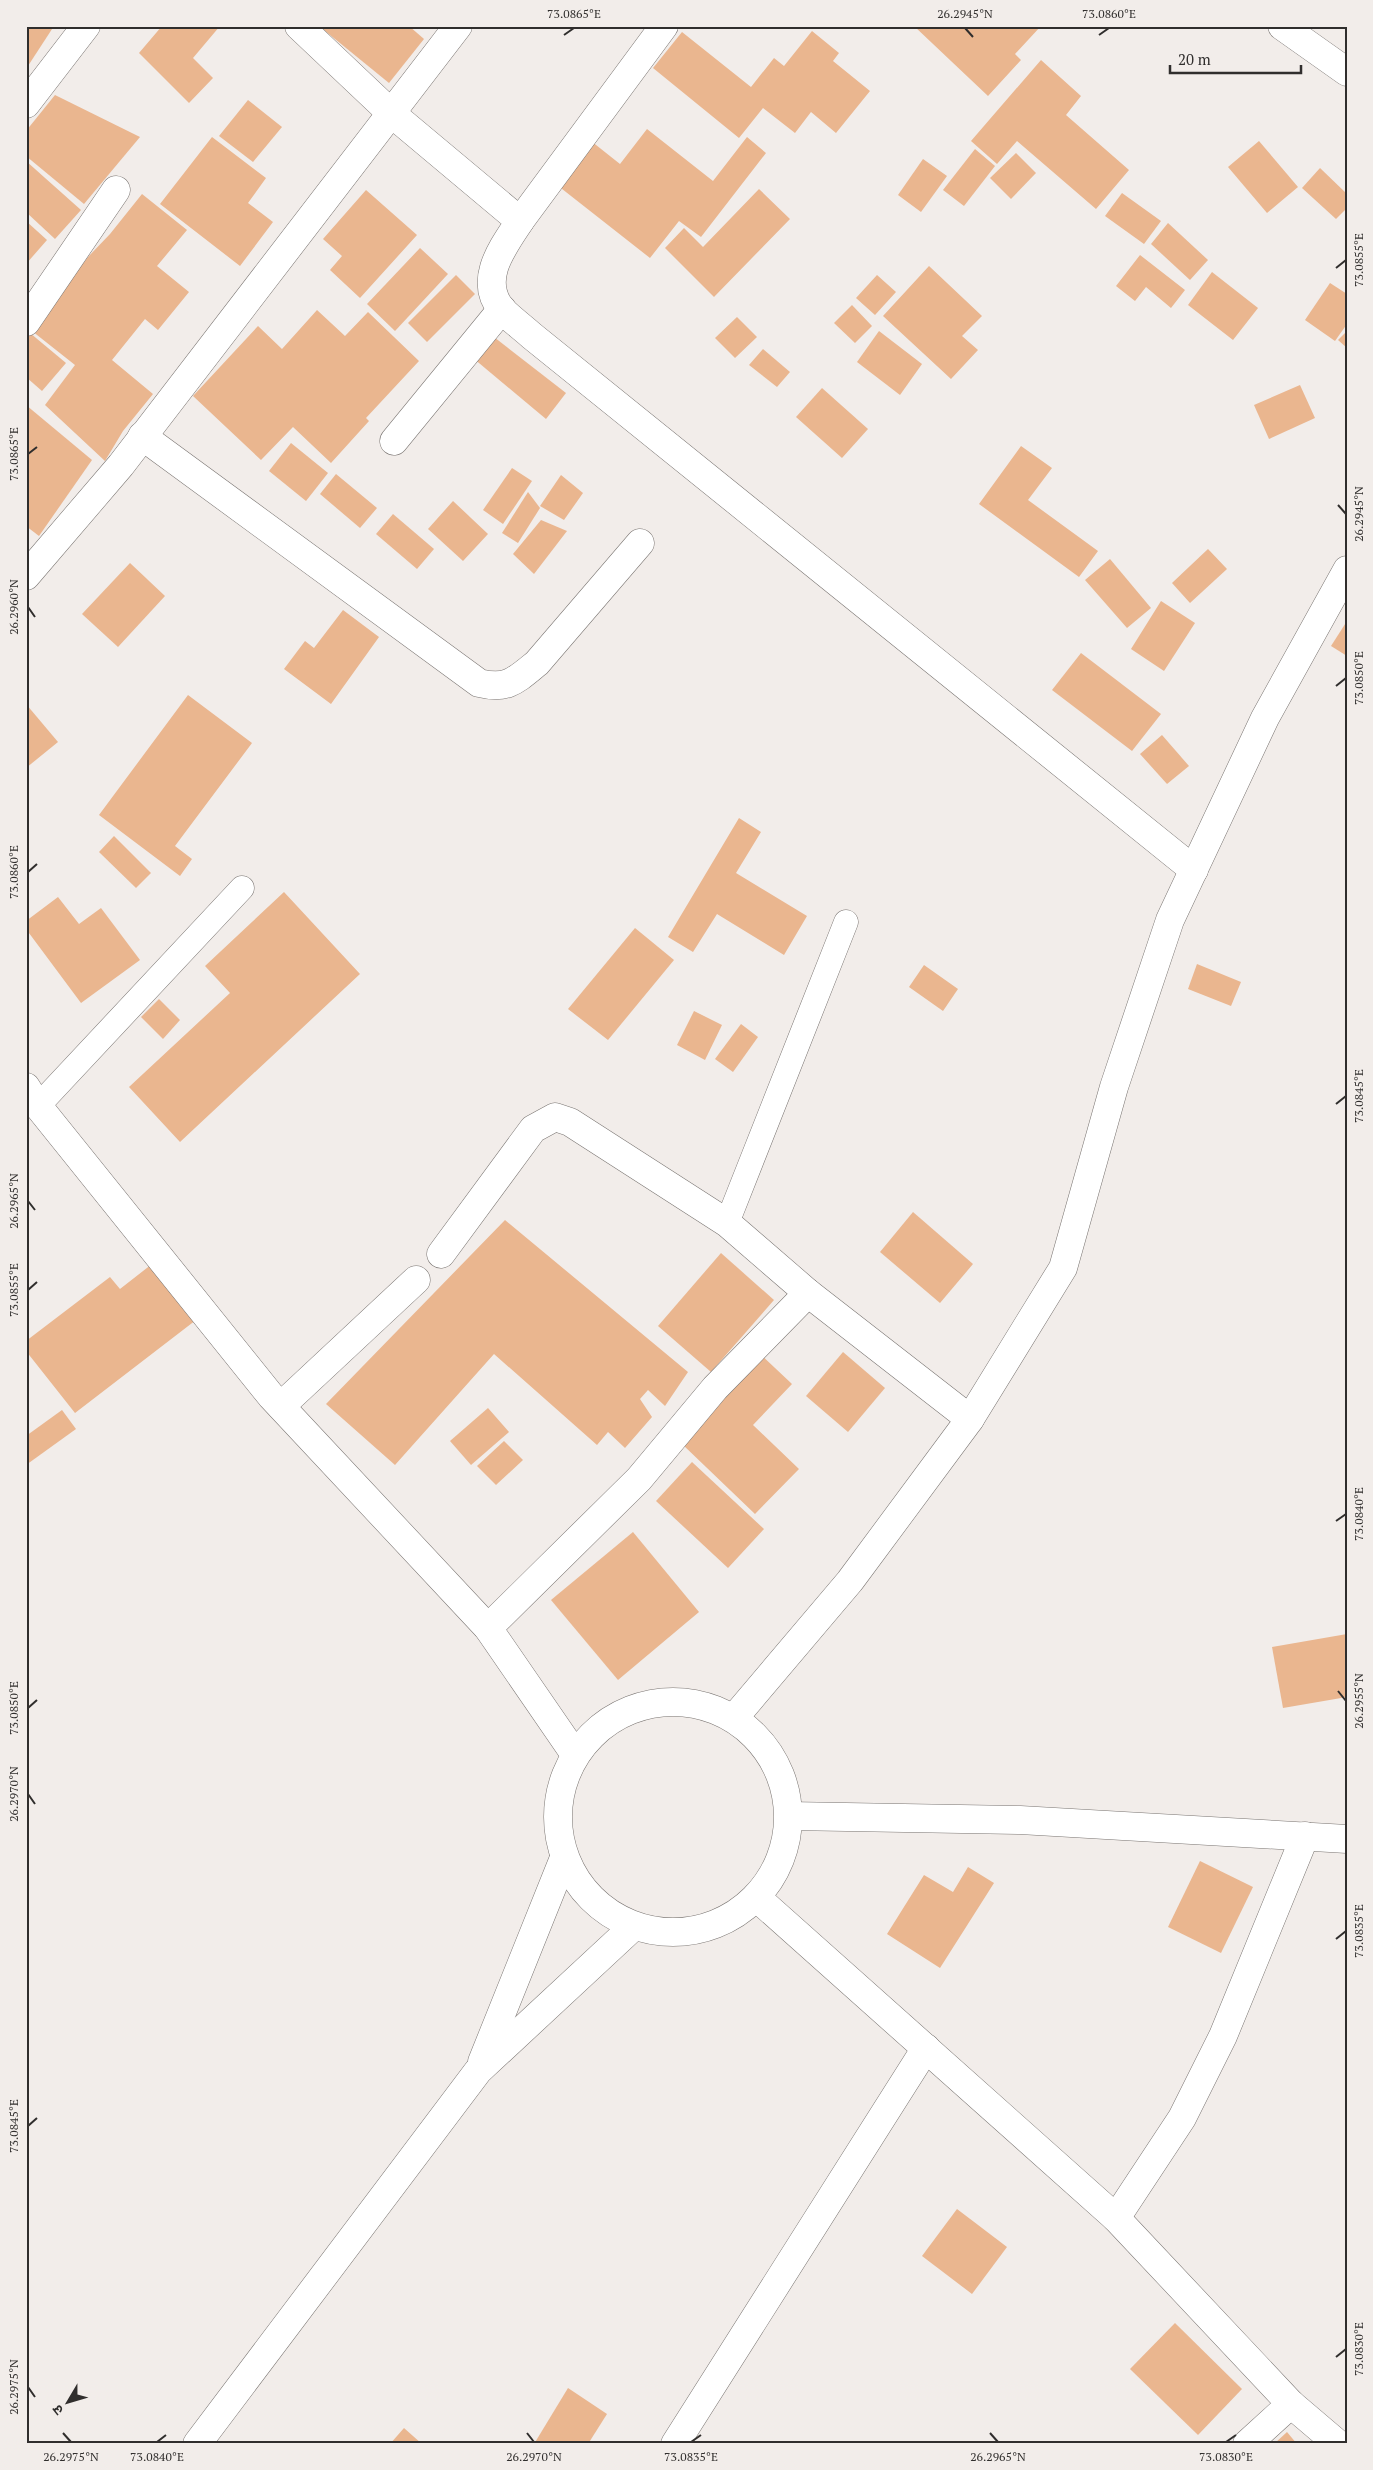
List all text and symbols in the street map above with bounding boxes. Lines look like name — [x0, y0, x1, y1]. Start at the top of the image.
text: 73.0865°E — [547, 6, 601, 21]
text: 26.2945°N — [937, 6, 993, 21]
text: 73.0860°E — [1082, 6, 1136, 21]
scale bar — [1170, 42, 1302, 74]
text: 20 m — [1178, 49, 1211, 69]
text: 73.0855°E — [1351, 233, 1366, 287]
text: 73.0865°E — [6, 427, 21, 481]
text: 26.2945°N — [1351, 486, 1366, 542]
text: 26.2960°N — [6, 579, 21, 635]
text: 73.0850°E — [1351, 651, 1366, 705]
text: 73.0860°E — [6, 845, 21, 899]
text: 73.0845°E — [1351, 1069, 1366, 1123]
text: 26.2965°N — [6, 1173, 21, 1229]
text: 73.0855°E — [6, 1263, 21, 1317]
text: 73.0840°E — [1351, 1487, 1366, 1541]
text: 26.2955°N — [1351, 1673, 1366, 1729]
text: 73.0850°E — [6, 1681, 21, 1735]
text: 26.2970°N — [6, 1766, 21, 1822]
text: 73.0835°E — [1351, 1904, 1366, 1958]
text: 73.0845°E — [6, 2099, 21, 2153]
text: 73.0830°E — [1351, 2322, 1366, 2376]
text: 26.2975°N — [6, 2359, 21, 2415]
north arrow — [42, 2378, 92, 2428]
text: उ — [47, 2401, 67, 2419]
text: 26.2975°N — [43, 2449, 99, 2464]
text: 73.0840°E — [130, 2449, 184, 2464]
text: 26.2970°N — [506, 2449, 562, 2464]
text: 73.0835°E — [664, 2449, 718, 2464]
text: 26.2965°N — [970, 2449, 1026, 2464]
text: 73.0830°E — [1199, 2449, 1253, 2464]

